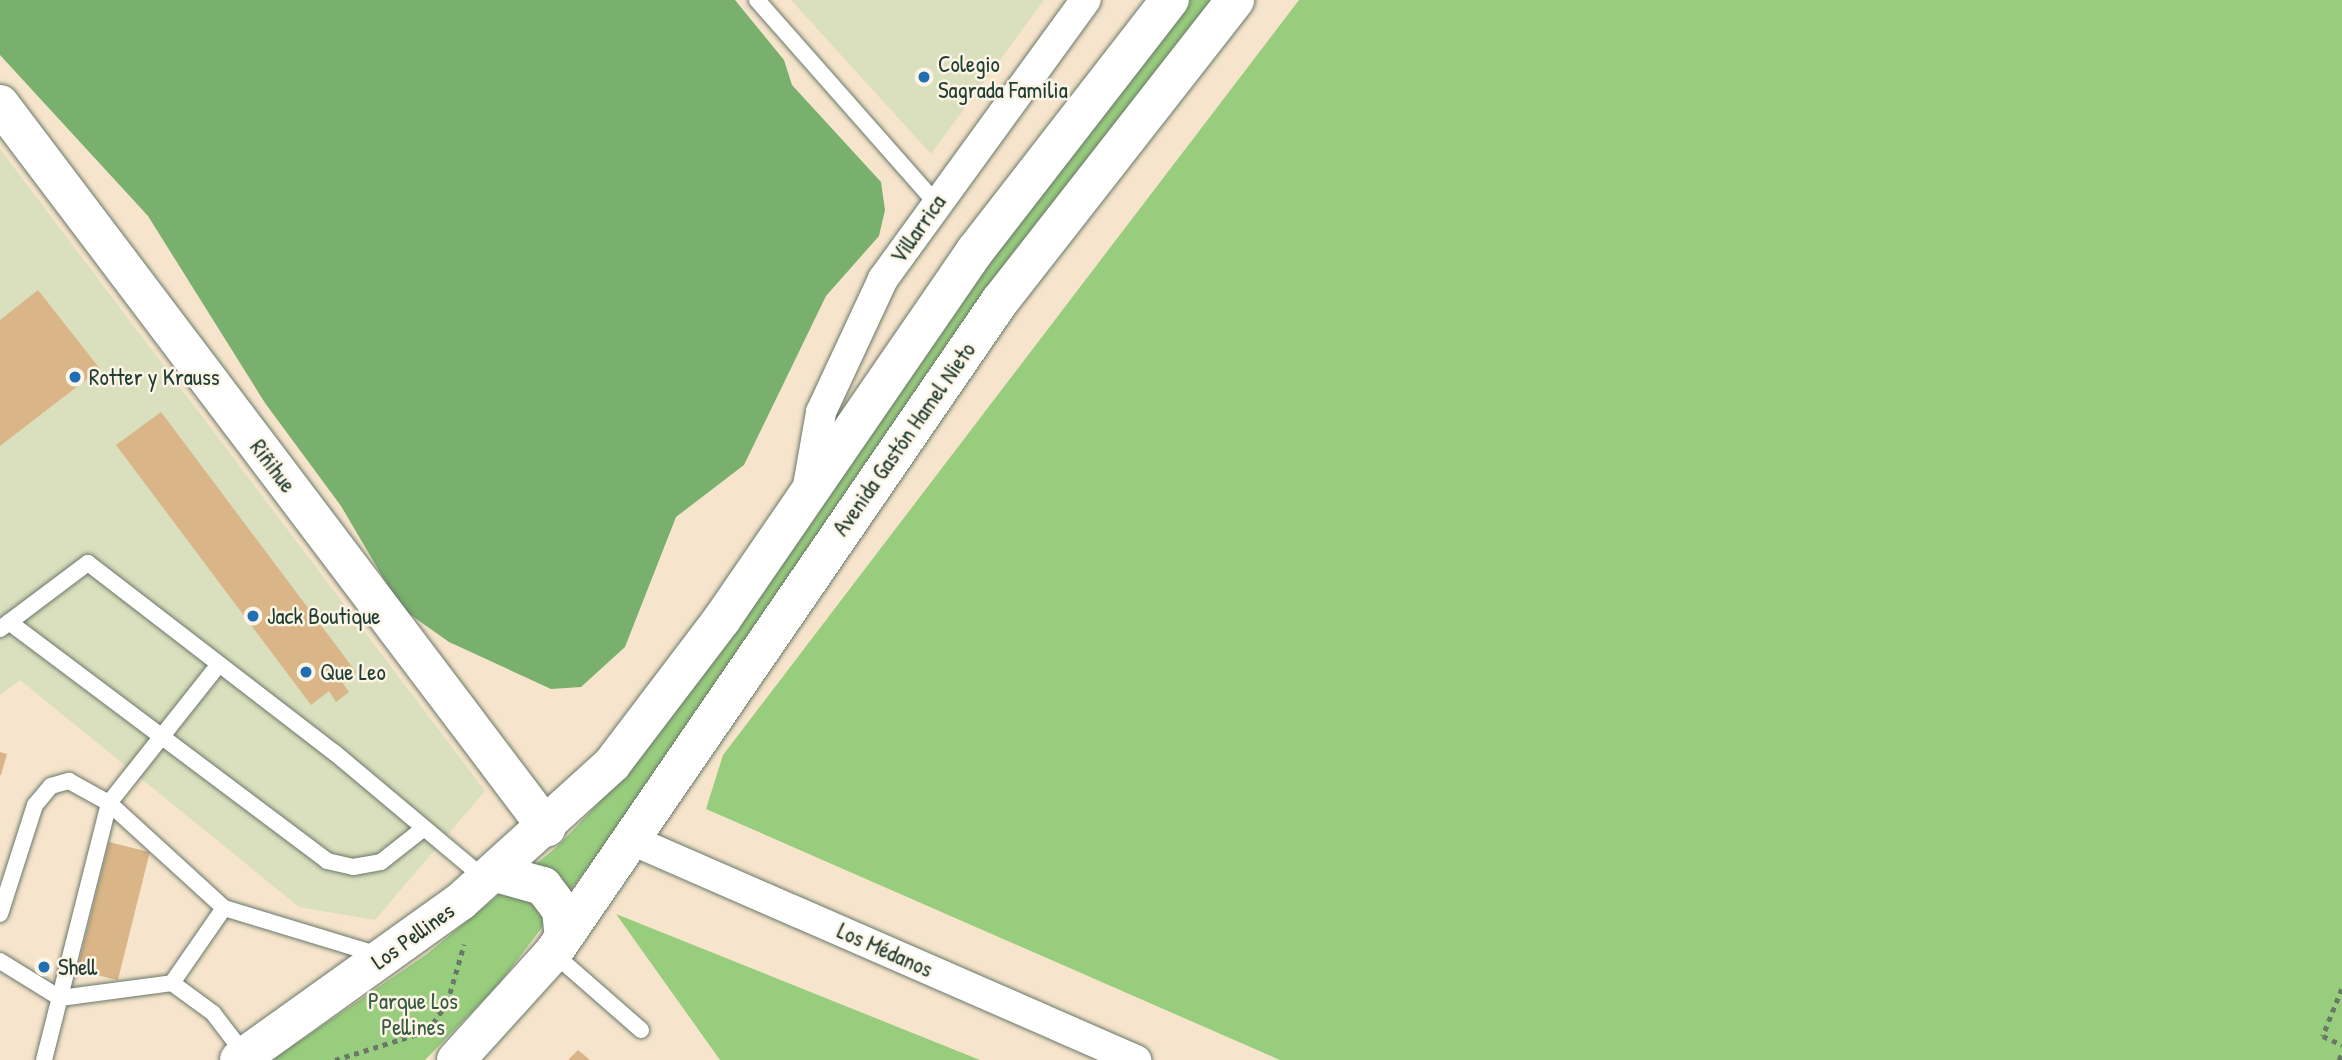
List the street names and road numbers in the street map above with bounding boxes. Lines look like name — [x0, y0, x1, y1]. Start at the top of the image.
street label: Villarrica — [884, 189, 952, 269]
street label: Avenida Gastón Hamel Nieto — [827, 337, 981, 541]
street label: Riñihue — [244, 434, 302, 498]
street label: Los Pellines — [366, 897, 460, 975]
street label: Los Médanos — [833, 917, 937, 983]

